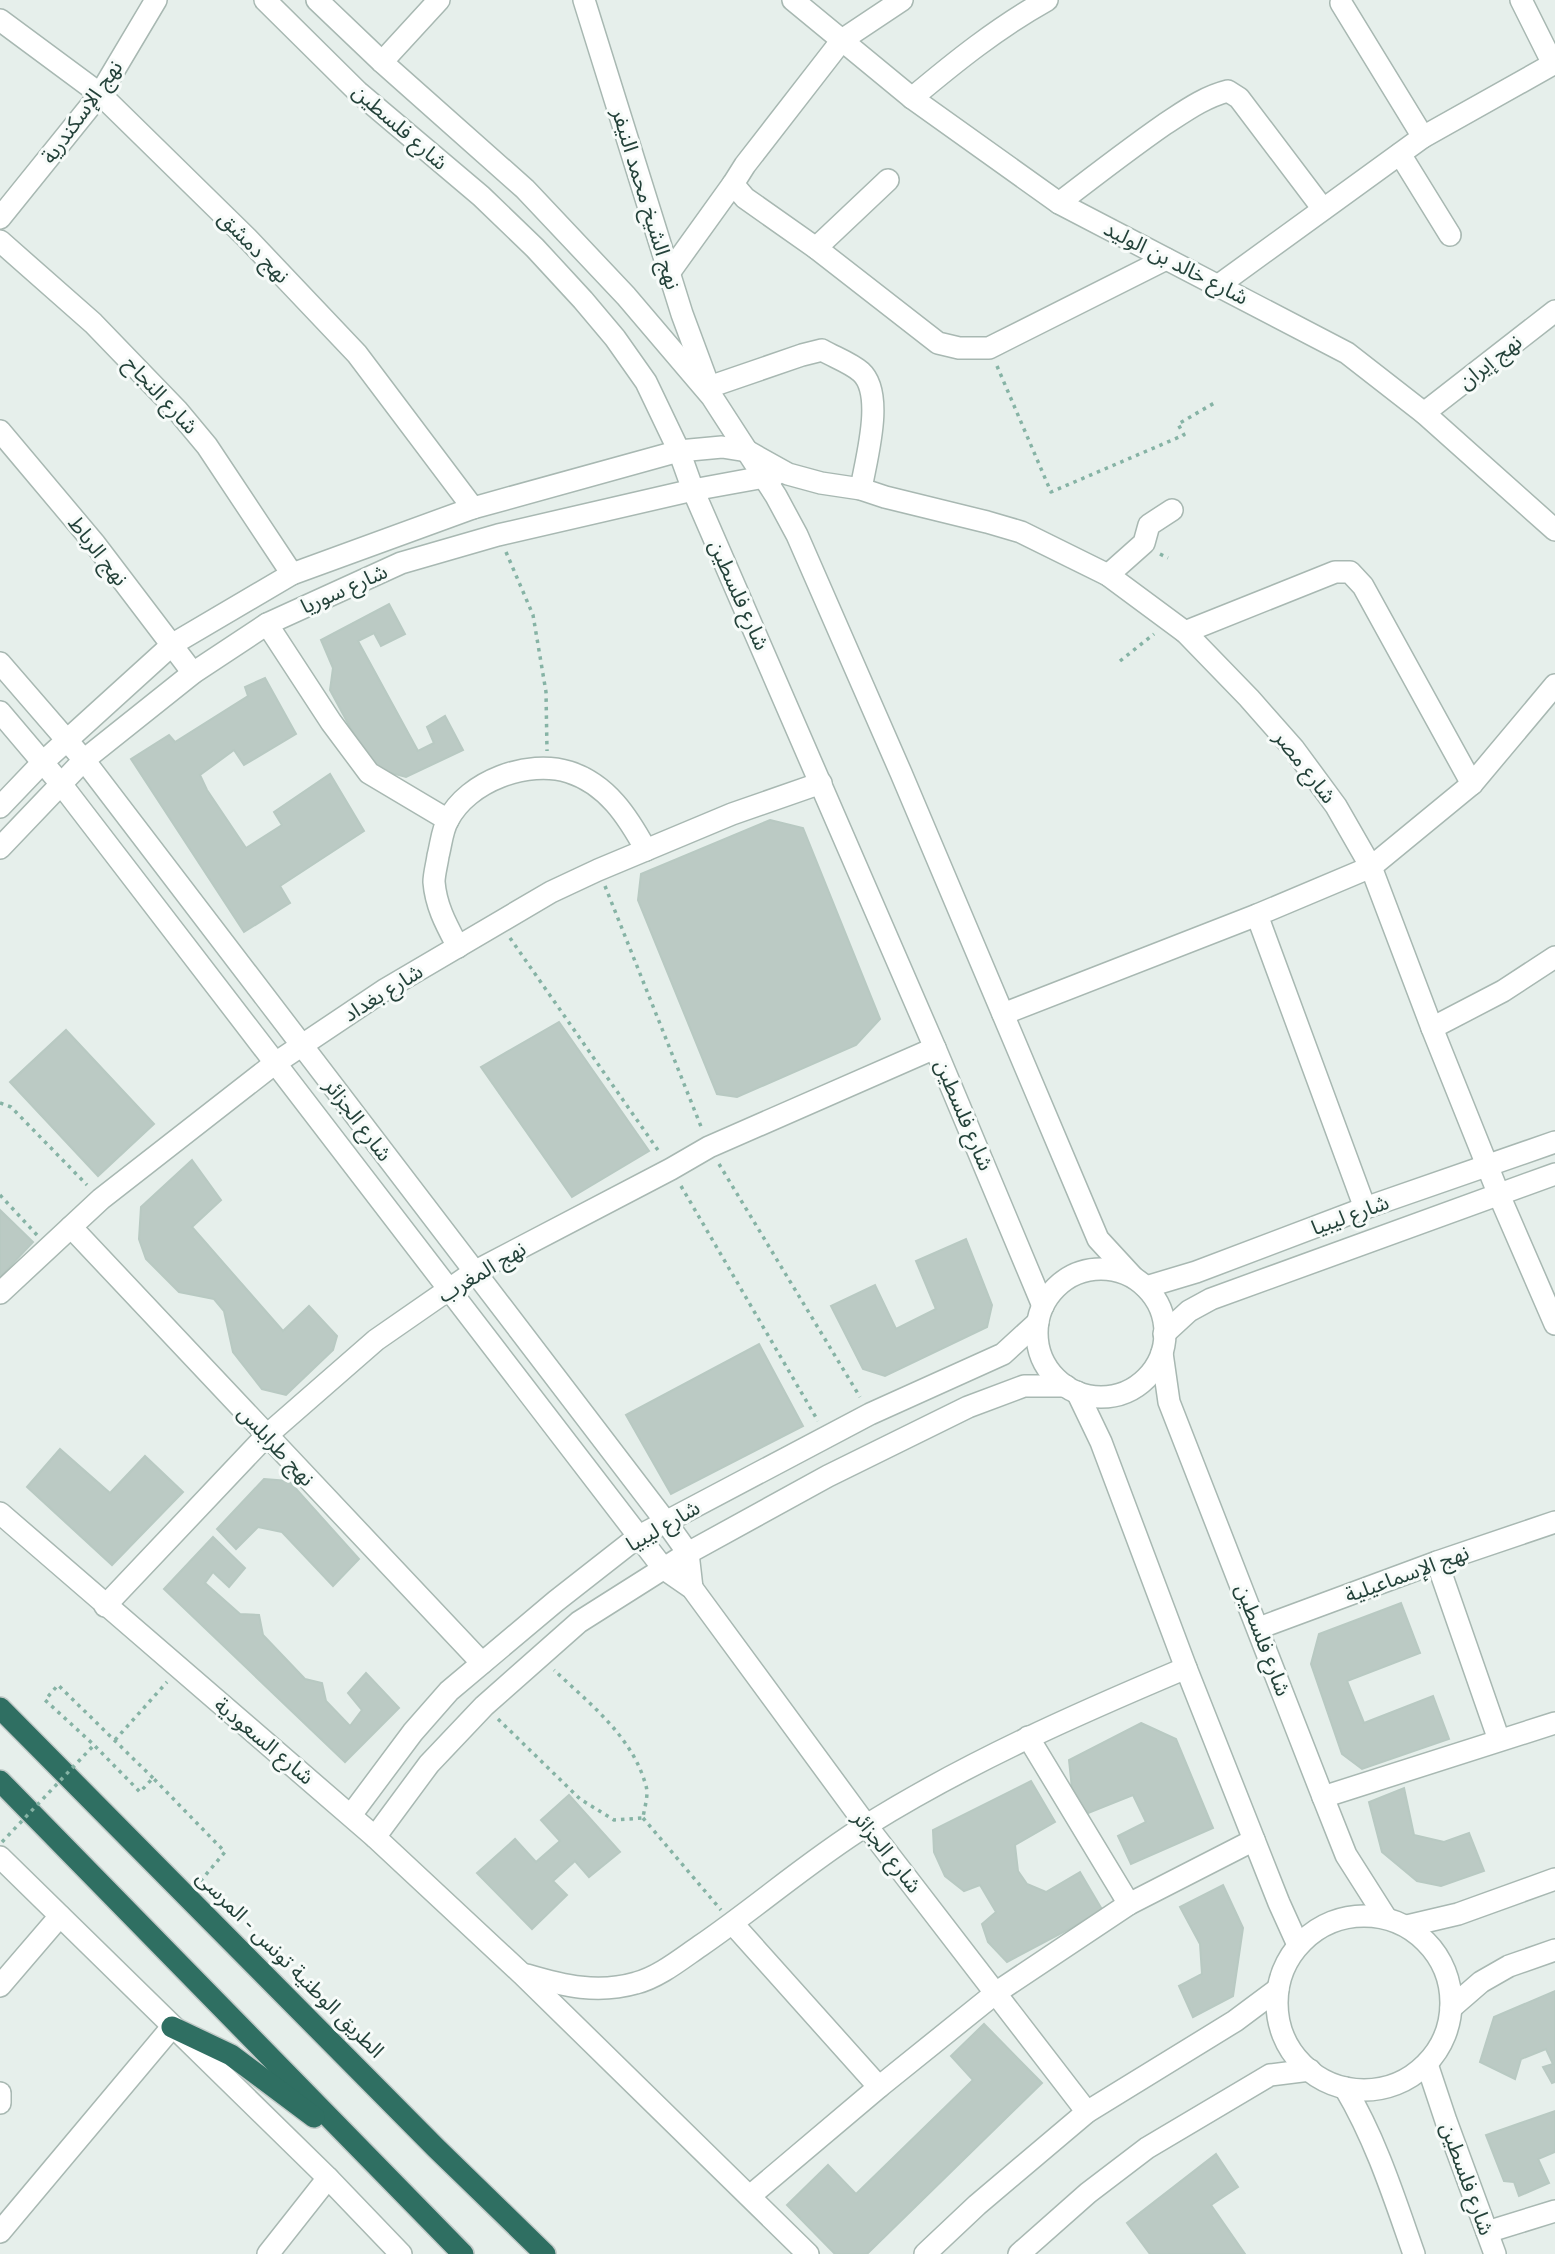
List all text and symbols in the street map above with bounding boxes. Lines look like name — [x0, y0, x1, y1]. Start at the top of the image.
street label: نهج الإسكندرية — [34, 54, 130, 170]
street label: شارع فلسطين — [346, 77, 454, 177]
street label: نهج الشيخ محمد النيفر — [604, 104, 688, 293]
street label: نهج دمشق — [212, 204, 296, 290]
street label: شارع خالد بن الوليد — [1099, 214, 1253, 312]
street label: نهج إيران — [1452, 327, 1528, 397]
street label: شارع النجاح — [117, 349, 205, 441]
street label: نهج الرباط — [61, 510, 135, 592]
street label: شارع فلسطين — [701, 535, 777, 655]
street label: شارع سوريا — [296, 557, 392, 621]
street label: شارع مصر — [1266, 723, 1343, 810]
street label: شارع بغداد — [337, 957, 429, 1029]
street label: شارع فلسطين — [927, 1055, 1001, 1175]
street label: شارع الجزائر — [316, 1071, 399, 1168]
street label: شارع ليبيا — [1307, 1187, 1393, 1243]
street label: نهج المغرب — [432, 1234, 532, 1310]
street label: نهج طرابلس — [231, 1399, 321, 1493]
street label: شارع ليبيا — [620, 1493, 706, 1559]
street label: نهج الإسماعيلية — [1341, 1538, 1473, 1610]
street label: شارع فلسطين — [1228, 1580, 1298, 1700]
street label: شارع السعودية — [208, 1690, 320, 1792]
street label: شارع الجزائر — [845, 1804, 929, 1899]
street label: الطريق الوطنية تونس - المرسى — [190, 1863, 391, 2064]
street label: شارع فلسطين — [1433, 2118, 1501, 2240]

